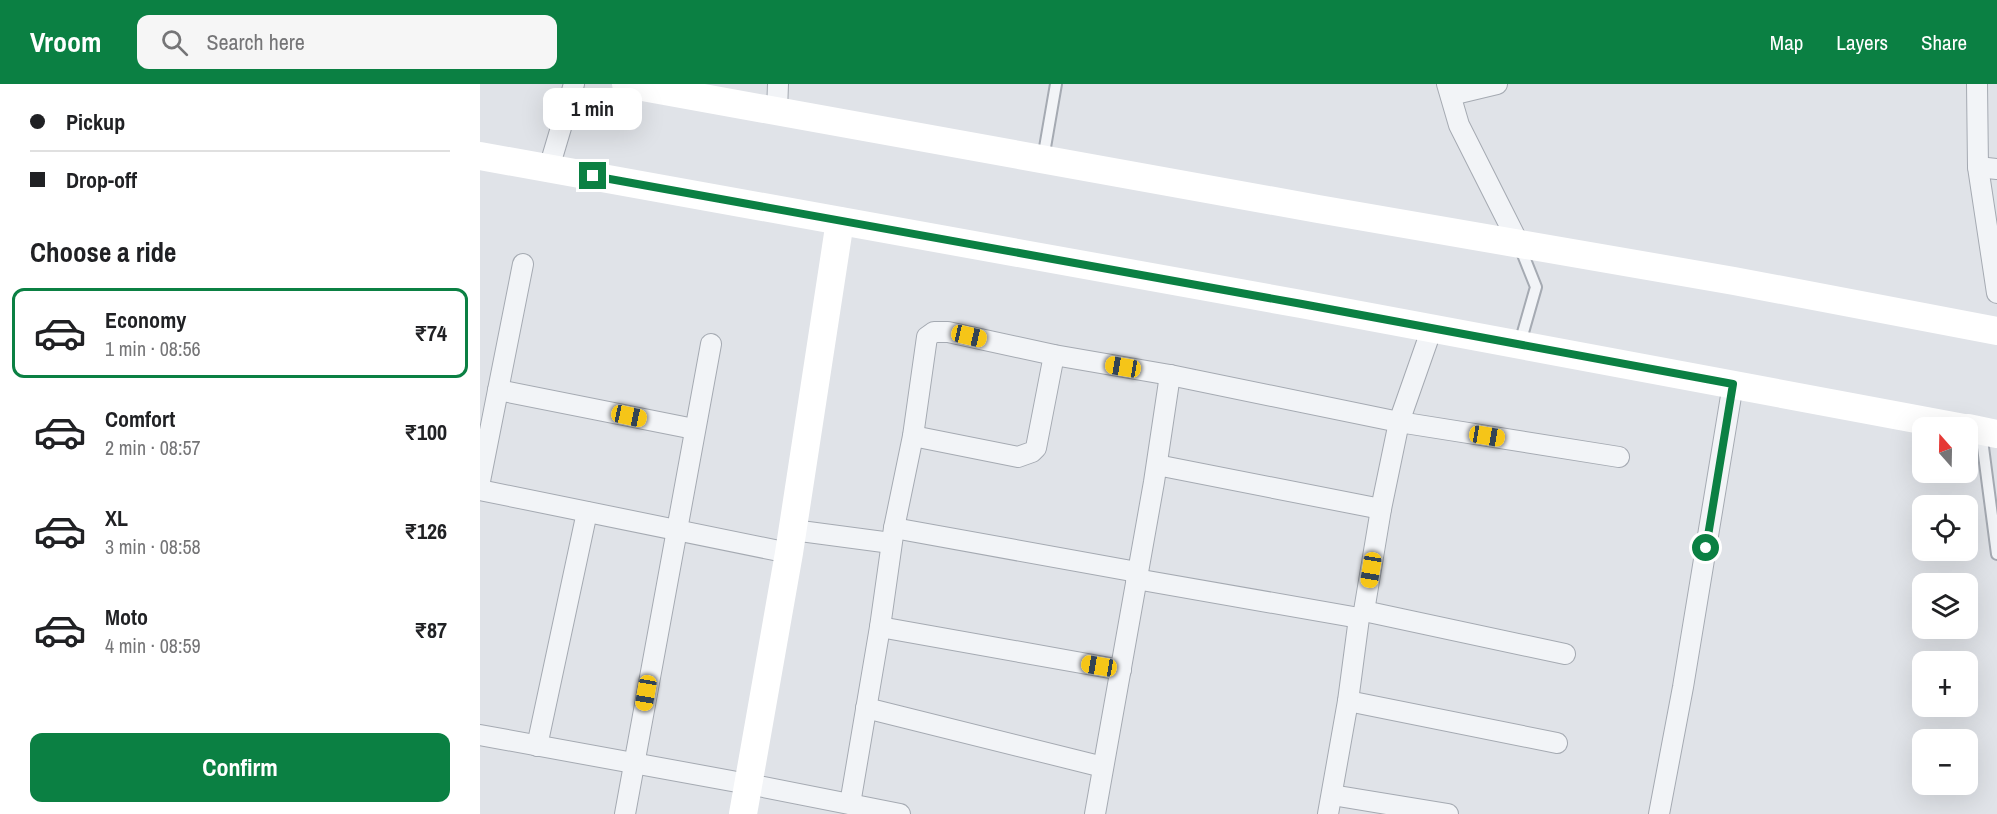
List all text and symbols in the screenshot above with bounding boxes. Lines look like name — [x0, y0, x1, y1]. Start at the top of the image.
search box — [137, 15, 557, 69]
text: Vroom — [30, 23, 101, 61]
icon: search — [158, 26, 191, 59]
text: Search here — [206, 27, 305, 57]
text: Map — [1770, 28, 1803, 57]
text: Layers — [1836, 28, 1888, 57]
text: Share — [1921, 28, 1967, 57]
callout: 1 min — [543, 89, 642, 131]
text: 1 min — [571, 95, 614, 122]
text: Pickup — [66, 107, 125, 137]
route end — [579, 162, 606, 189]
text: Drop-off — [66, 165, 137, 195]
text: Choose a ride — [30, 234, 176, 270]
text: Economy — [105, 305, 186, 335]
icon: car — [33, 306, 87, 360]
text: ₹74 — [414, 318, 447, 348]
car — [949, 323, 989, 349]
text: 1 min · 08:56 — [105, 335, 201, 362]
car — [1104, 355, 1142, 379]
car — [610, 403, 648, 429]
text: Comfort — [105, 404, 175, 434]
icon: car — [33, 405, 87, 459]
text: ₹100 — [404, 417, 447, 447]
north arrow — [1912, 417, 1978, 483]
map controls — [1912, 417, 1978, 795]
car — [1468, 424, 1506, 448]
text: 2 min · 08:57 — [105, 434, 201, 461]
button: locate — [1912, 495, 1978, 561]
text: XL — [105, 503, 128, 533]
icon: car — [33, 504, 87, 558]
text: ₹126 — [404, 516, 447, 546]
text: 3 min · 08:58 — [105, 533, 201, 560]
route start — [1692, 534, 1719, 561]
car — [1359, 551, 1383, 589]
button: layers — [1912, 573, 1978, 639]
text: Moto — [105, 602, 148, 632]
icon: car — [33, 603, 87, 657]
text: ₹87 — [414, 615, 447, 645]
text: 4 min · 08:59 — [105, 632, 201, 659]
button: + — [1912, 651, 1978, 717]
car — [1080, 654, 1118, 678]
car — [634, 674, 658, 712]
button: − — [1912, 729, 1978, 795]
button: Confirm — [30, 733, 450, 802]

